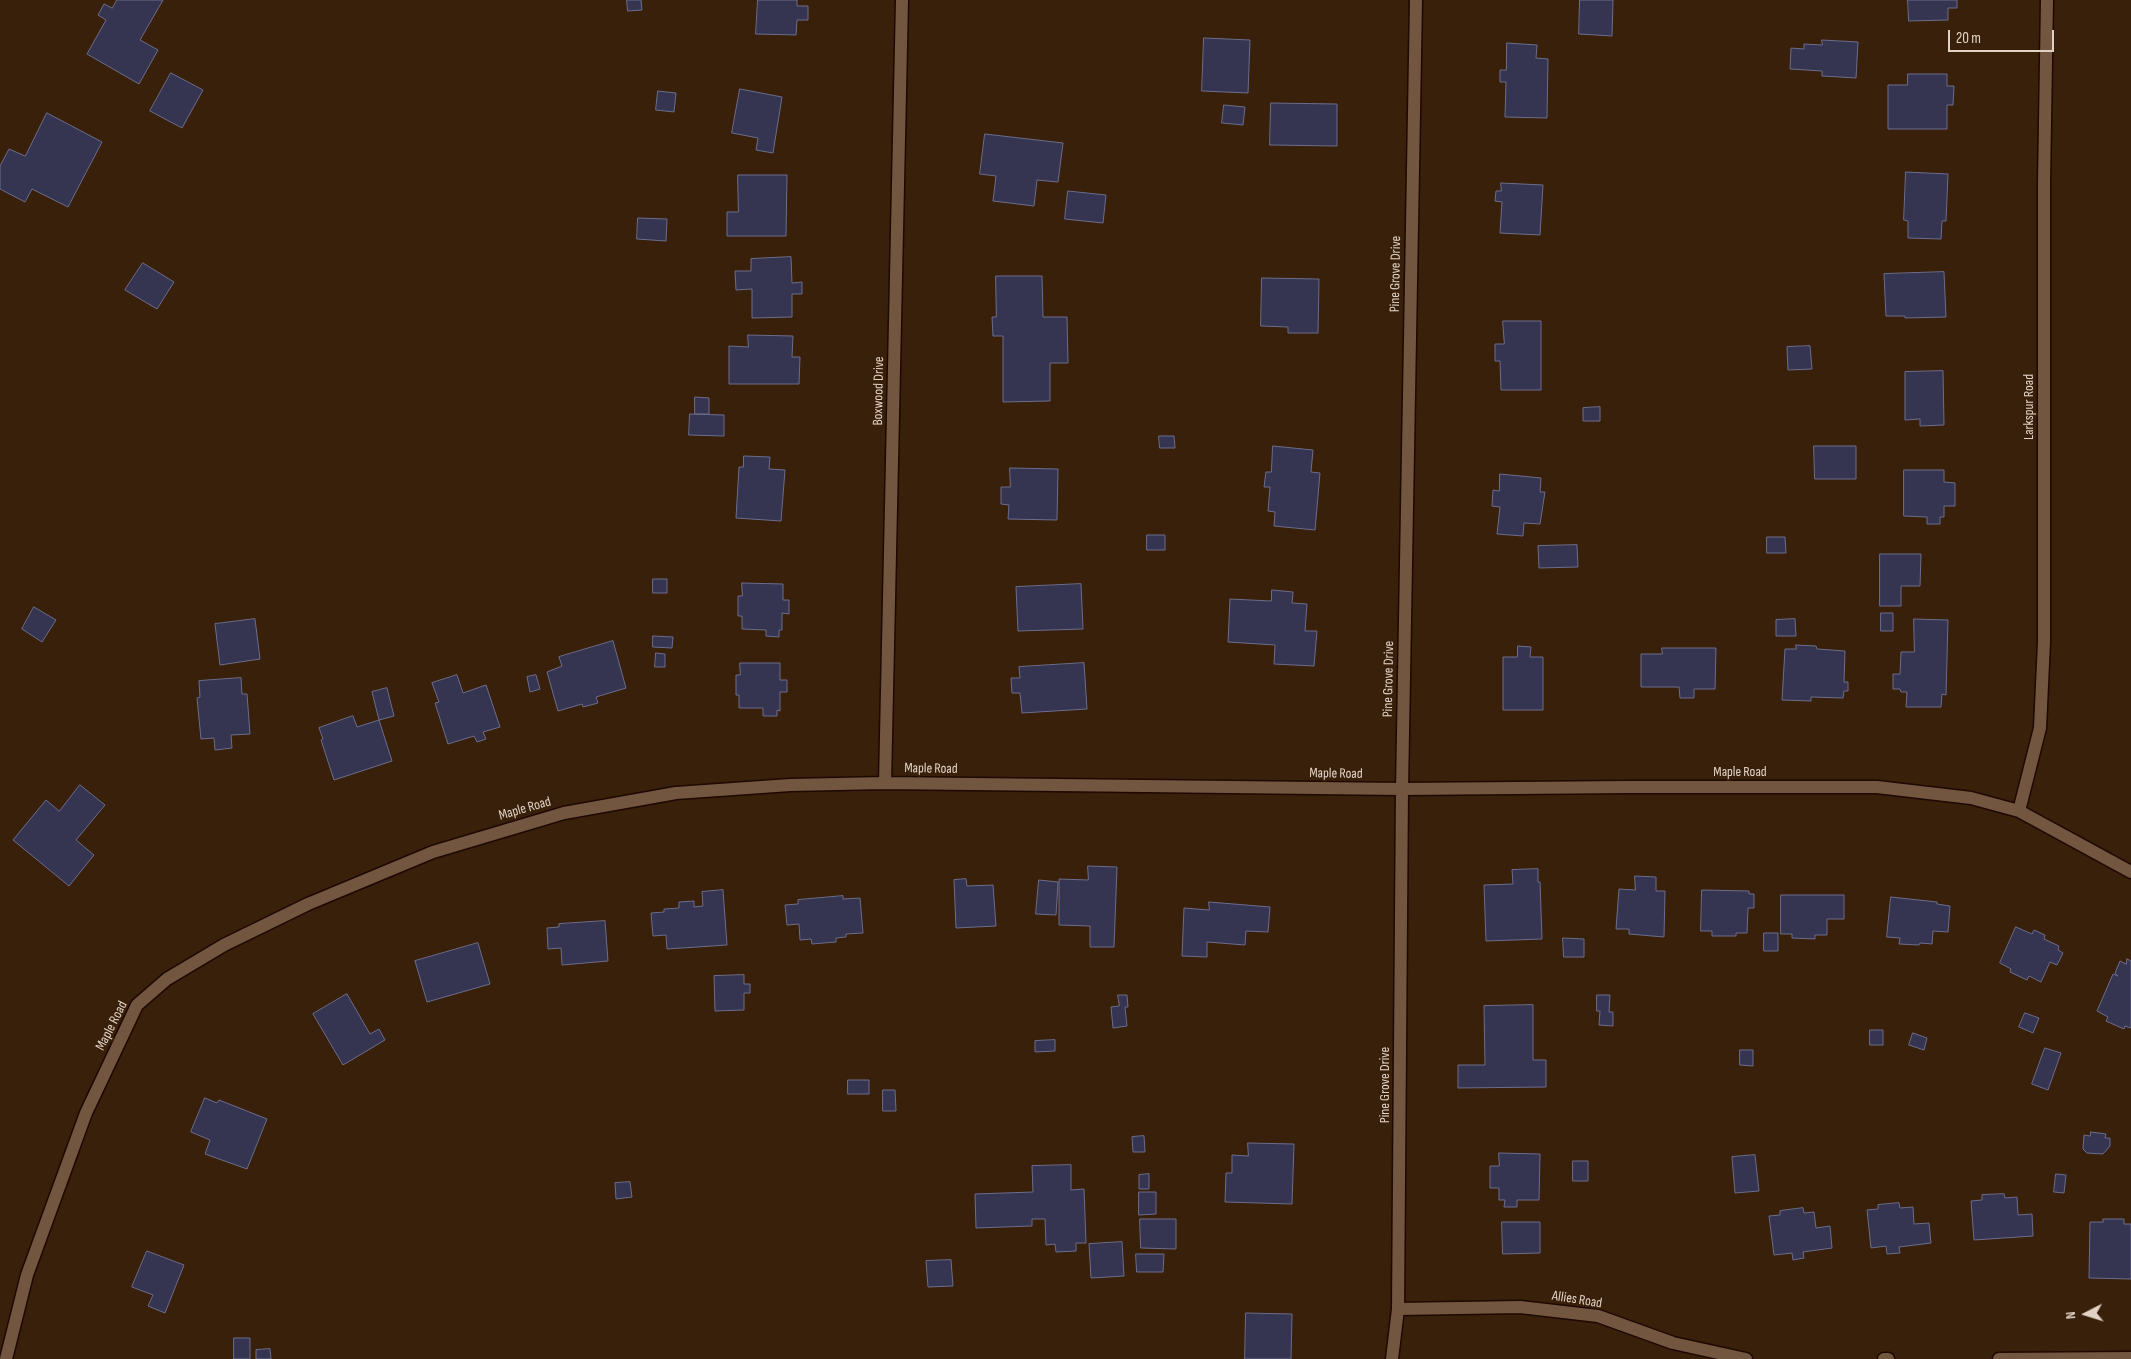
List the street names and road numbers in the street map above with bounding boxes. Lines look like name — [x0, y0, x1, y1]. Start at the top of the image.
street label: Pine Grove Drive — [1387, 236, 1405, 312]
street label: Boxwood Drive — [870, 356, 888, 426]
street label: Larkspur Road — [2021, 374, 2037, 440]
street label: Pine Grove Drive — [1380, 641, 1398, 717]
street label: Maple Road — [904, 760, 958, 778]
street label: Maple Road — [1713, 764, 1767, 780]
street label: Maple Road — [1309, 765, 1363, 783]
street label: Maple Road — [497, 794, 553, 824]
street label: Maple Road — [92, 998, 132, 1054]
street label: Pine Grove Drive — [1377, 1047, 1393, 1123]
street label: Allies Road — [1551, 1288, 1603, 1312]

